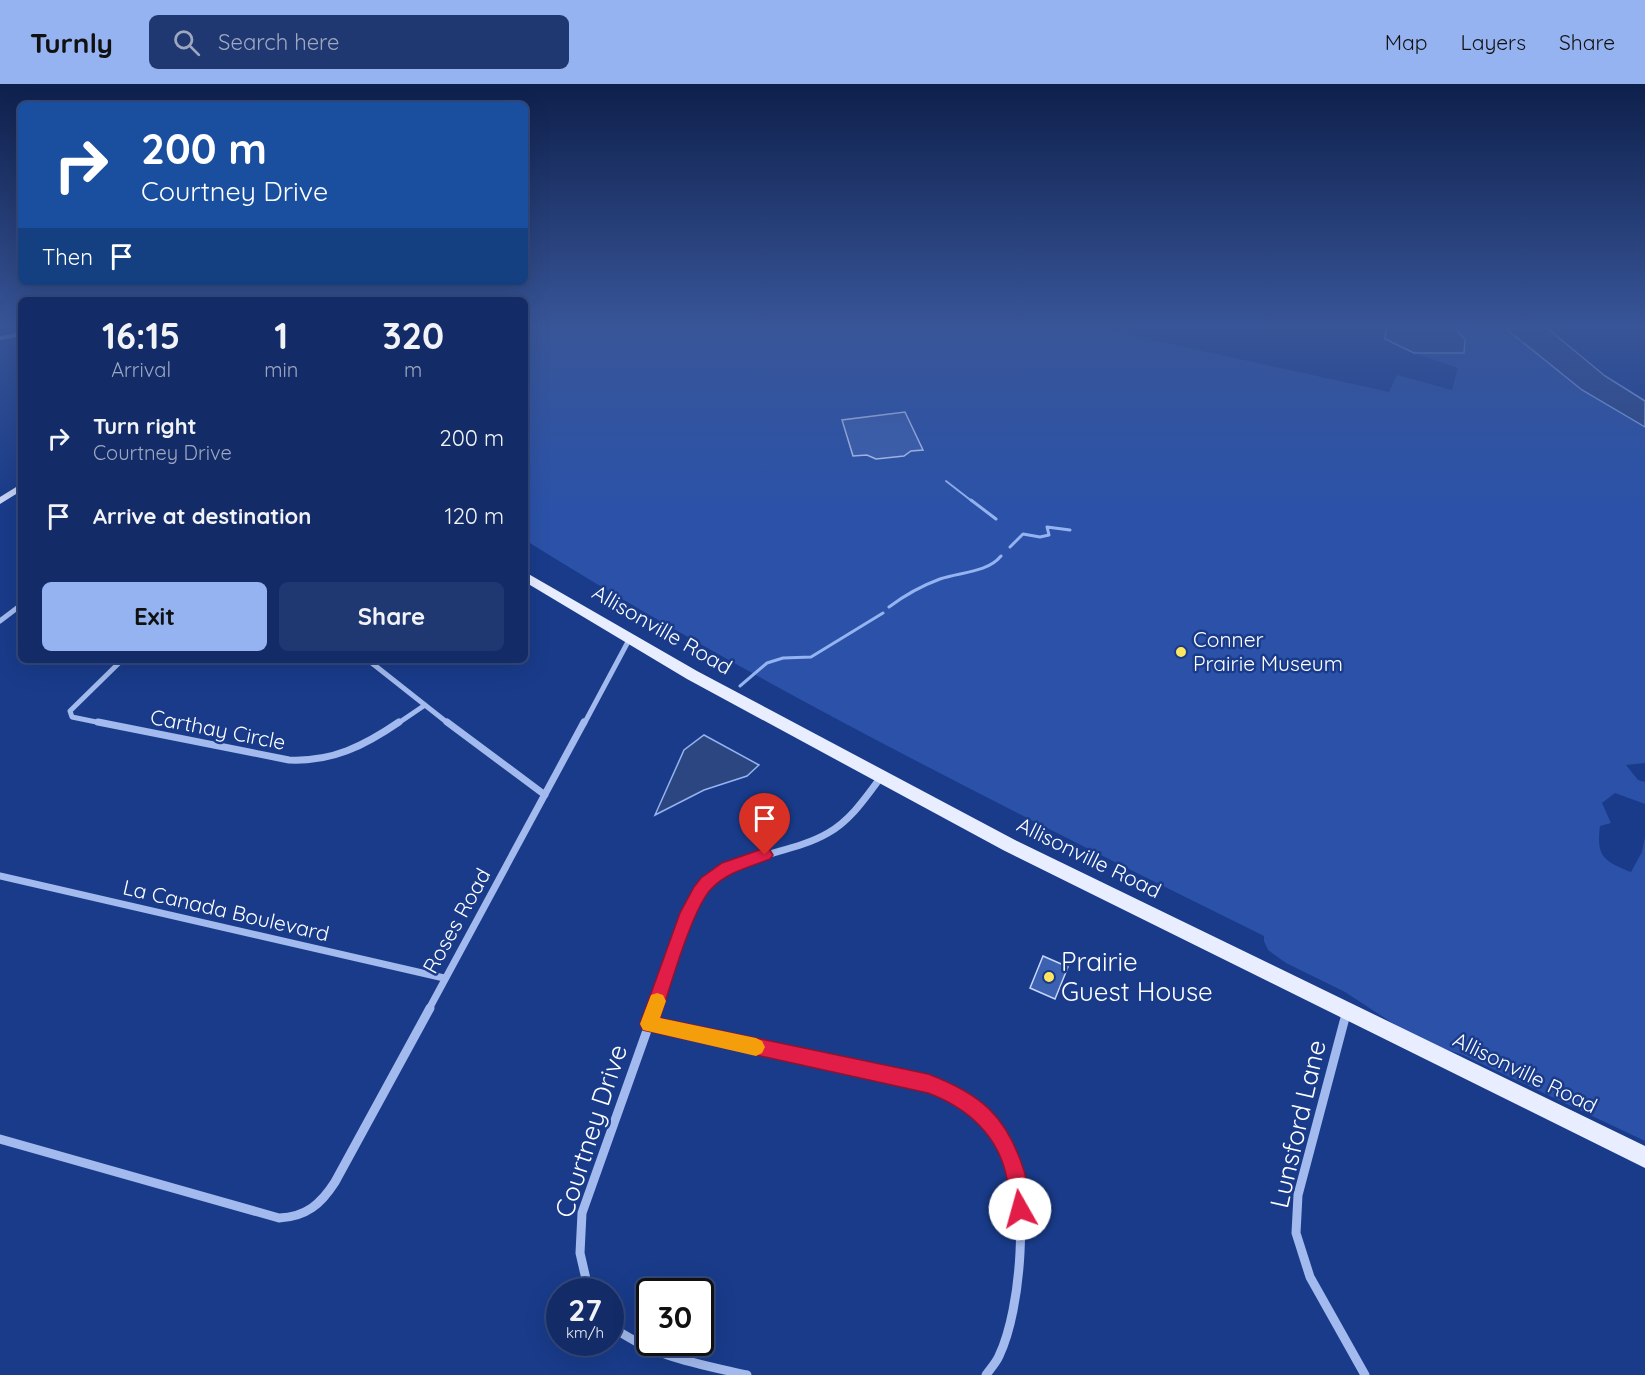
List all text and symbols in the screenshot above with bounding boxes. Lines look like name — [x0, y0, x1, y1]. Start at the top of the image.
search box — [149, 15, 569, 69]
text: Turnly — [30, 25, 113, 60]
icon: search — [170, 26, 203, 59]
text: Search here — [218, 28, 339, 56]
text: Map — [1385, 29, 1428, 55]
text: Layers — [1461, 29, 1526, 55]
text: Share — [1559, 29, 1615, 55]
text: 200 m — [141, 122, 267, 175]
icon: right — [42, 126, 120, 204]
text: Courtney Drive — [141, 174, 328, 208]
icon: arrive — [105, 240, 138, 273]
text: Then — [42, 243, 93, 271]
text: 16:15 — [102, 313, 180, 358]
text: 1 — [274, 313, 288, 358]
text: 320 — [382, 313, 444, 358]
text: Arrival — [111, 357, 171, 382]
text: min — [264, 357, 298, 382]
text: m — [404, 357, 422, 382]
text: Turn right — [93, 412, 197, 440]
icon: right — [42, 422, 75, 455]
text: 200 m — [440, 424, 504, 452]
text: Courtney Drive — [93, 440, 232, 465]
icon: arrive — [42, 500, 75, 533]
text: Arrive at destination — [93, 502, 311, 530]
text: 120 m — [445, 502, 504, 530]
street label: Allisonville Road — [588, 579, 737, 680]
button: Exit — [42, 582, 267, 651]
button: Share — [279, 582, 504, 651]
place label: Conner Prairie Museum — [1193, 626, 1343, 676]
marker: Conner Prairie Museum — [1174, 645, 1188, 659]
street label: Carthay Circle — [148, 703, 288, 755]
pin — [739, 793, 790, 855]
icon: arrive — [748, 802, 781, 835]
street label: Allisonville Road — [1013, 811, 1166, 903]
street label: Roses Road — [417, 863, 496, 978]
street label: La Canada Boulevard — [121, 874, 332, 946]
place label: Prairie Guest House — [1061, 945, 1213, 1008]
marker: Prairie Guest House — [1042, 970, 1056, 984]
street label: Allisonville Road — [1449, 1026, 1602, 1118]
street label: Lunsford Lane — [1262, 1037, 1333, 1211]
street label: Courtney Drive — [547, 1040, 634, 1222]
position arrow — [988, 1177, 1052, 1241]
speed limit sign: 30 — [636, 1278, 714, 1356]
text: 27 — [568, 1291, 602, 1329]
text: km/h — [566, 1323, 604, 1342]

